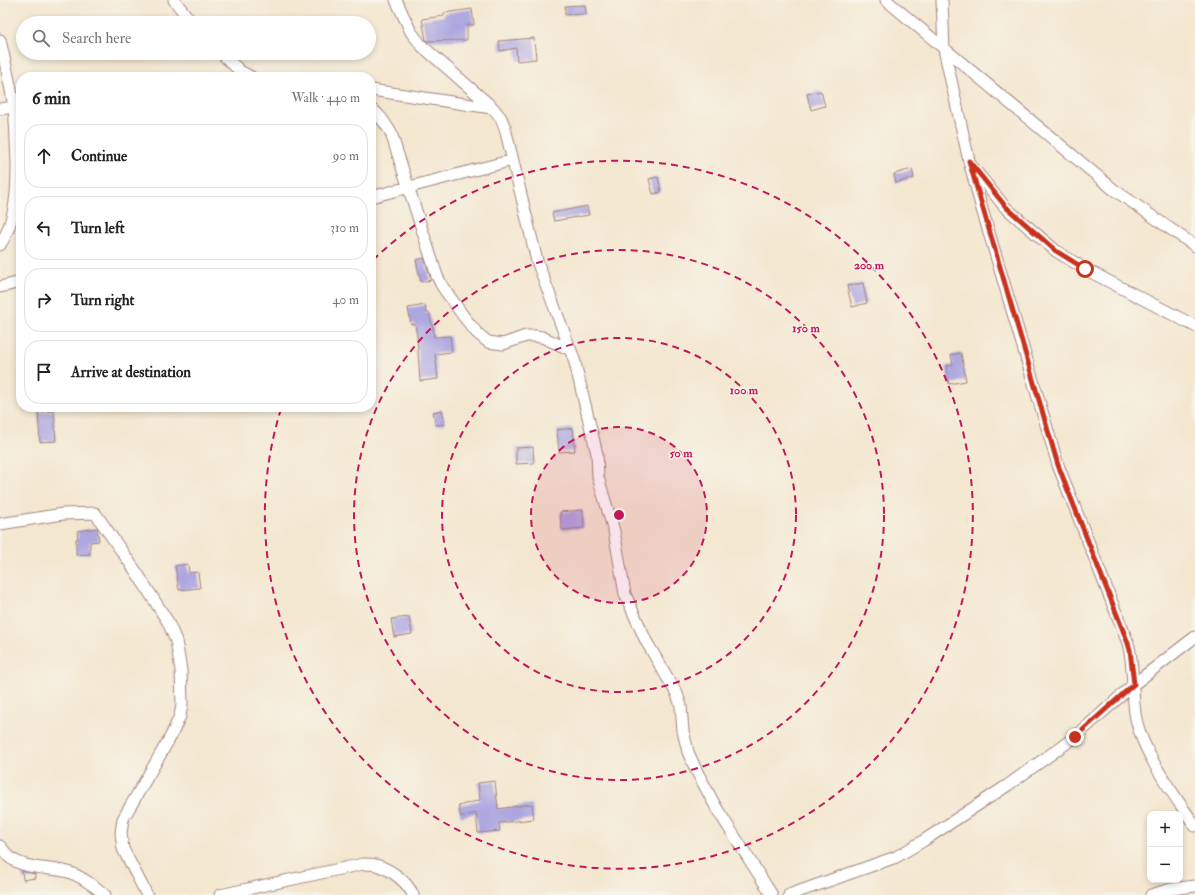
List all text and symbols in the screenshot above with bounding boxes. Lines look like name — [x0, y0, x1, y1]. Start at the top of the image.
search box — [16, 16, 376, 60]
icon: search — [30, 27, 52, 49]
text: Search here — [62, 29, 131, 48]
text: 6 min — [32, 88, 71, 109]
text: Walk · 440 m — [291, 90, 360, 106]
icon: ahead — [33, 145, 55, 167]
text: Continue — [71, 147, 127, 166]
text: 90 m — [333, 148, 359, 164]
icon: left — [33, 217, 55, 239]
text: Turn left — [71, 219, 125, 238]
text: 310 m — [330, 220, 359, 236]
text: 200 m — [854, 258, 885, 273]
route start — [1076, 260, 1094, 278]
icon: right — [33, 289, 55, 311]
text: Turn right — [71, 291, 134, 310]
text: 40 m — [333, 292, 359, 308]
text: 150 m — [792, 321, 820, 336]
icon: arrive — [33, 361, 55, 383]
text: Arrive at destination — [71, 363, 191, 382]
text: 100 m — [730, 383, 759, 398]
text: 50 m — [669, 446, 693, 461]
centre of rings — [612, 508, 626, 522]
route end — [1066, 728, 1084, 746]
map controls — [1147, 811, 1183, 883]
button: + — [1147, 811, 1183, 847]
button: − — [1147, 847, 1183, 883]

